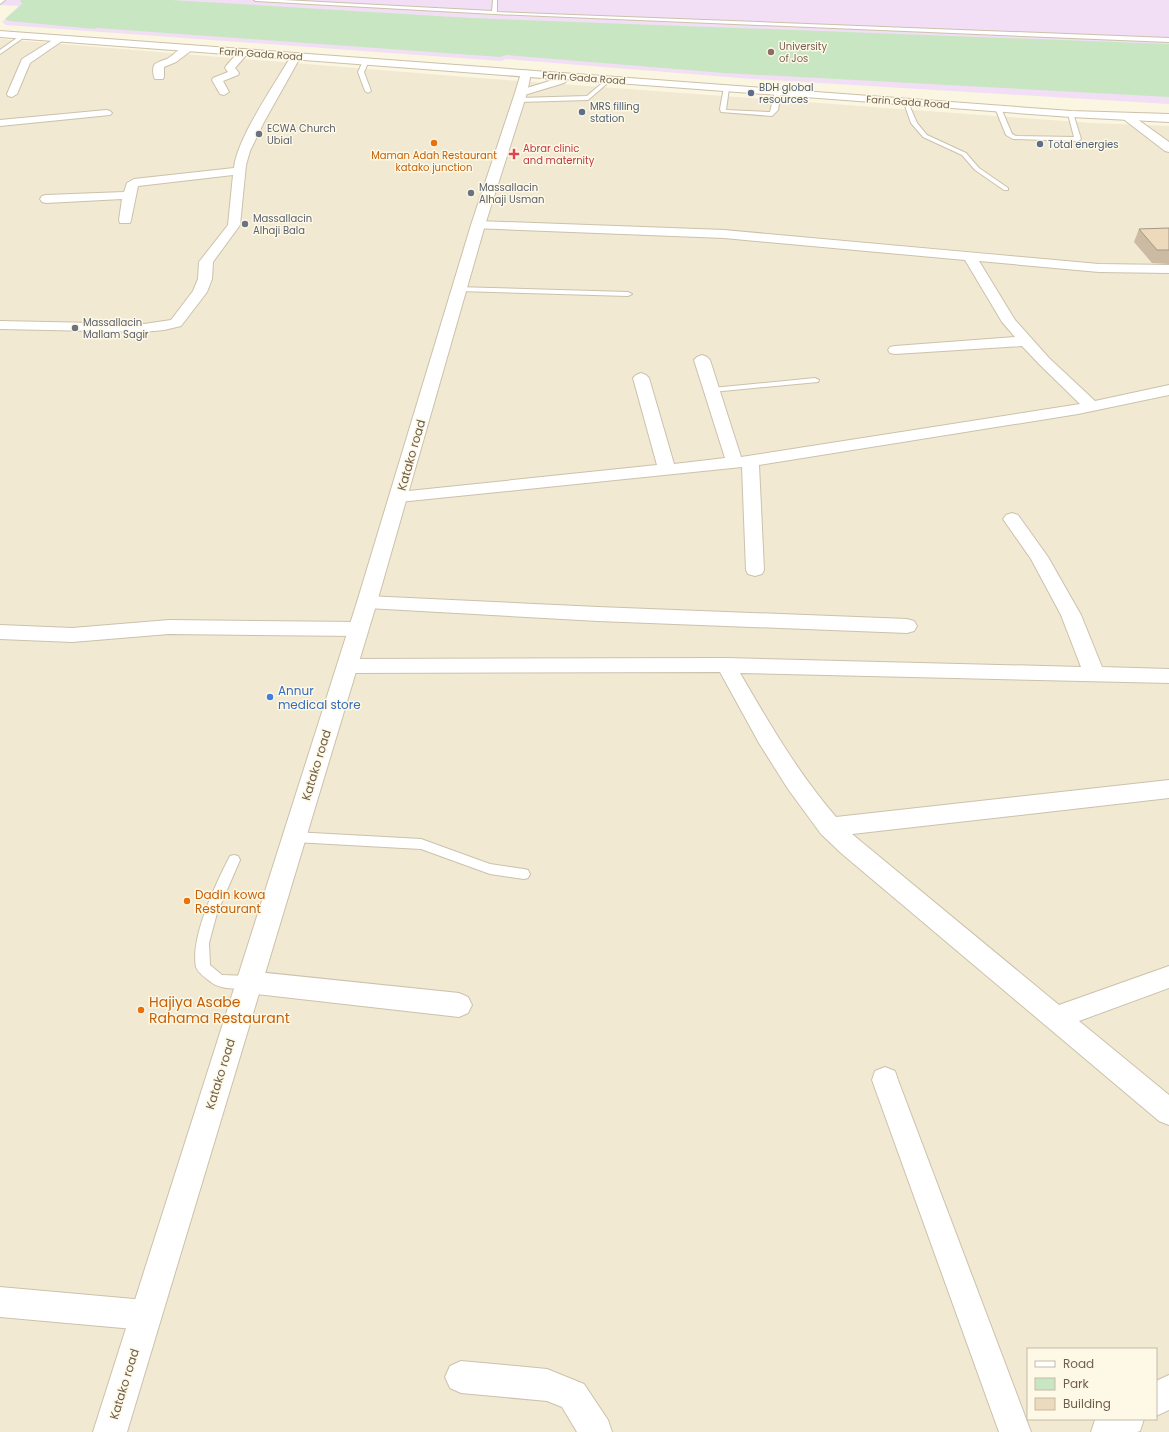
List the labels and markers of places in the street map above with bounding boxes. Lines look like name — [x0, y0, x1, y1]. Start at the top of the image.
place label: University of Jos — [779, 39, 827, 66]
marker: University of Jos — [766, 47, 776, 57]
place label: BDH global resources — [759, 80, 813, 107]
marker: BDH global resources — [746, 88, 756, 98]
place label: MRS filling station — [590, 99, 640, 126]
marker: MRS filling station — [577, 107, 587, 117]
place label: ECWA Church Ubial — [267, 121, 336, 148]
marker: ECWA Church Ubial — [254, 129, 264, 139]
place label: Total energies — [1048, 137, 1119, 152]
marker: Maman Adah Restaurant katako junction — [429, 138, 439, 148]
marker: Total energies — [1035, 139, 1045, 149]
place label: Abrar clinic and maternity — [523, 141, 595, 168]
place label: Maman Adah Restaurant katako junction — [371, 148, 497, 175]
marker: Abrar clinic and maternity — [508, 148, 520, 160]
place label: Massallacin Alhaji Usman — [479, 180, 544, 207]
marker: Massallacin Alhaji Usman — [466, 188, 476, 198]
place label: Massallacin Alhaji Bala — [253, 211, 312, 238]
marker: Massallacin Alhaji Bala — [240, 219, 250, 229]
place label: Massallacin Mallam Sagir — [83, 315, 149, 342]
marker: Massallacin Mallam Sagir — [70, 323, 80, 333]
place label: Annur medical store — [278, 682, 361, 713]
marker: Annur medical store — [265, 692, 275, 702]
place label: Dadin kowa Restaurant — [195, 886, 265, 917]
marker: Dadin kowa Restaurant — [182, 896, 192, 906]
place label: Hajiya Asabe Rahama Restaurant — [149, 992, 290, 1028]
marker: Hajiya Asabe Rahama Restaurant — [136, 1005, 146, 1015]

